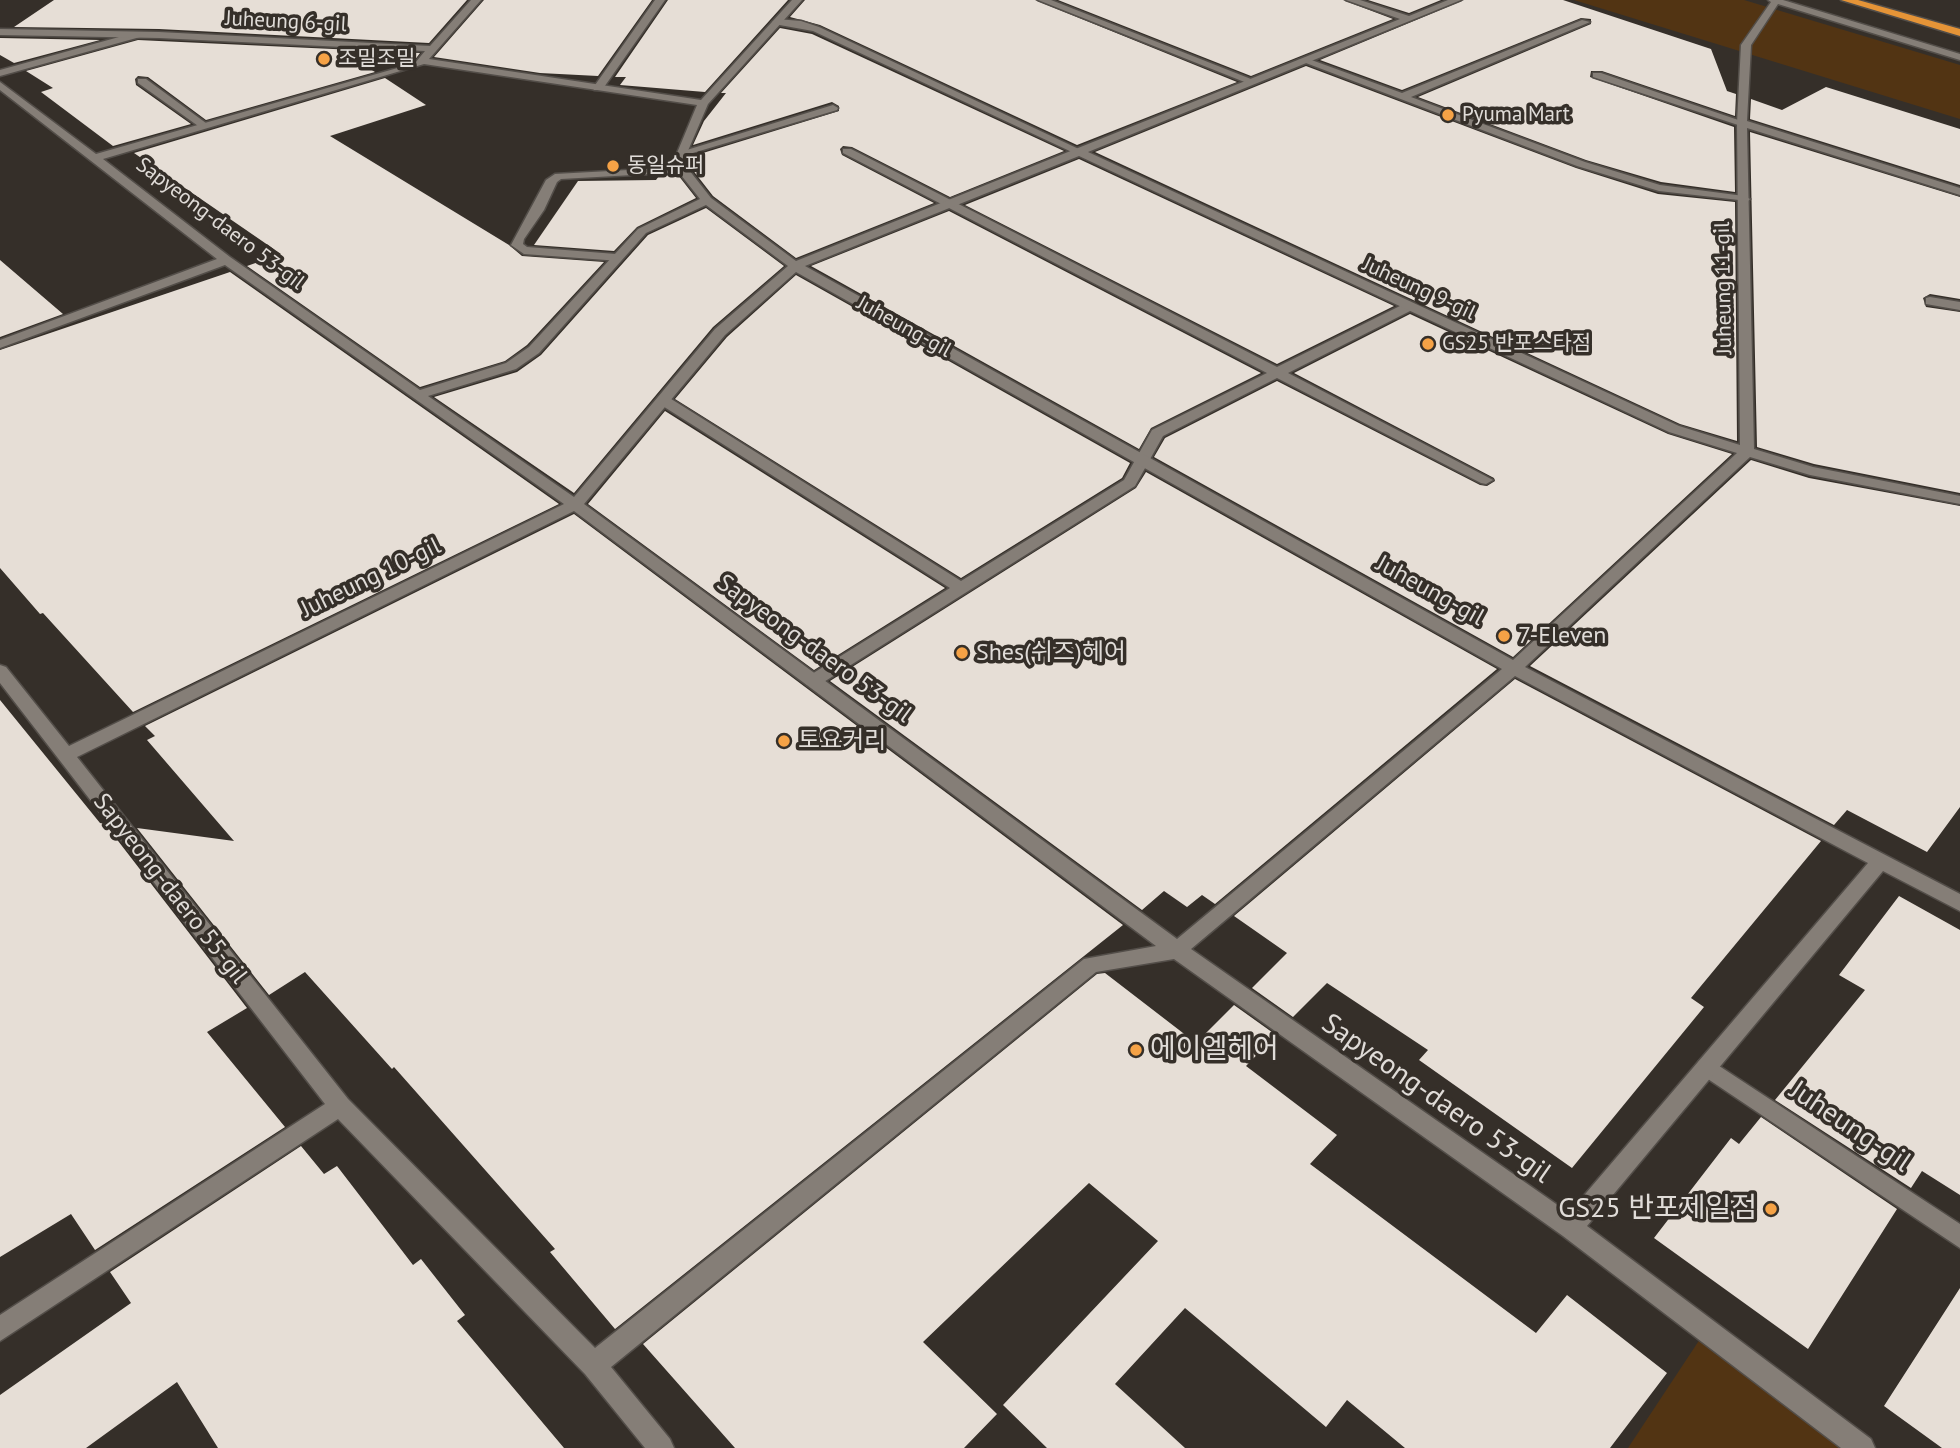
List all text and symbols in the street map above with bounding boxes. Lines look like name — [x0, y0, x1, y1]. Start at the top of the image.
street label: Juheung 6-gil — [225, 6, 347, 38]
place label: 조밀조밀 — [338, 46, 415, 72]
marker: 조밀조밀 — [316, 51, 332, 67]
place label: Pyuma Mart — [1462, 102, 1570, 128]
marker: Pyuma Mart — [1440, 107, 1456, 123]
street label: Sapyeong-daero 53-gil — [131, 153, 309, 295]
place label: 동일슈퍼 — [627, 153, 704, 179]
marker: 동일슈퍼 — [605, 158, 621, 174]
street label: Juheung 11-gil — [1710, 221, 1738, 355]
street label: Juheung 9-gil — [1359, 252, 1479, 326]
street label: Juheung-gil — [852, 291, 956, 363]
place label: GS25 반포스타점 — [1442, 331, 1591, 357]
marker: GS25 반포스타점 — [1420, 336, 1436, 352]
street label: Juheung 10-gil — [297, 532, 445, 624]
street label: Juheung-gil — [1371, 550, 1489, 632]
street label: Sapyeong-daero 53-gil — [711, 569, 917, 729]
place label: 7-Eleven — [1518, 622, 1606, 650]
marker: 7-Eleven — [1496, 628, 1512, 644]
place label: Shes(쉬즈)헤어 — [976, 639, 1126, 667]
marker: Shes(쉬즈)헤어 — [954, 645, 970, 661]
place label: 토요커리 — [798, 727, 886, 755]
marker: 토요커리 — [776, 733, 792, 749]
street label: Sapyeong-daero 55-gil — [87, 788, 253, 990]
street label: Sapyeong-daero 53-gil — [1315, 1007, 1557, 1191]
place label: 에이엘헤어 — [1150, 1033, 1279, 1067]
marker: 에이엘헤어 — [1128, 1042, 1144, 1058]
street label: Juheung-gil — [1783, 1074, 1917, 1180]
place label: GS25 반포제일점 — [1558, 1192, 1757, 1226]
marker: GS25 반포제일점 — [1763, 1201, 1779, 1217]

